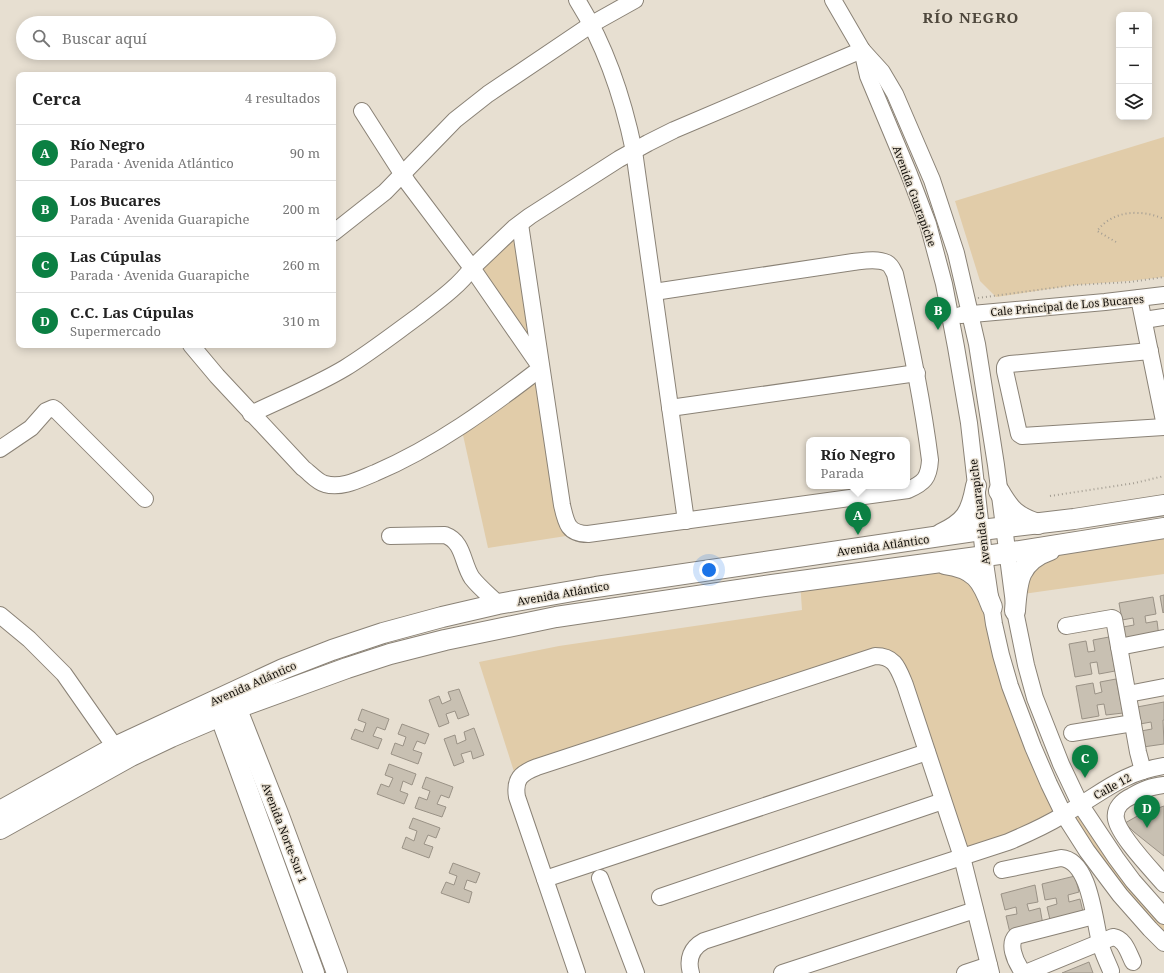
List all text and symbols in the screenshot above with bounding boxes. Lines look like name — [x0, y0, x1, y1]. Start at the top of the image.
district label: RÍO NEGRO — [923, 7, 1019, 27]
map controls — [1116, 12, 1152, 120]
button: + — [1116, 12, 1152, 48]
search box — [16, 16, 336, 60]
icon: search — [30, 27, 52, 49]
text: Buscar aquí — [62, 28, 147, 48]
button: − — [1116, 48, 1152, 84]
button: layers — [1116, 84, 1152, 120]
text: Cerca — [32, 87, 81, 110]
text: 4 resultados — [245, 89, 320, 107]
text: Río Negro — [70, 134, 145, 154]
street label: Avenida Guarapiche — [890, 143, 940, 249]
text: A — [40, 144, 50, 162]
text: 90 m — [290, 144, 320, 162]
text: Parada · Avenida Atlántico — [70, 154, 234, 172]
text: Los Bucares — [70, 190, 161, 210]
text: B — [41, 200, 49, 218]
text: 200 m — [283, 200, 320, 218]
text: Parada · Avenida Guarapiche — [70, 210, 250, 228]
text: Las Cúpulas — [70, 246, 161, 266]
text: C — [41, 256, 49, 274]
text: 260 m — [283, 256, 320, 274]
text: Parada · Avenida Guarapiche — [70, 266, 250, 284]
street label: Cale Principal de Los Bucares — [990, 291, 1144, 319]
pin: B — [925, 297, 951, 330]
text: C.C. Las Cúpulas — [70, 302, 194, 322]
text: D — [40, 312, 50, 330]
text: 310 m — [283, 312, 320, 330]
text: Supermercado — [70, 322, 161, 340]
popup — [806, 437, 910, 489]
text: Río Negro — [821, 444, 895, 464]
street label: Avenida Guarapiche — [965, 458, 993, 566]
text: Parada — [821, 464, 864, 482]
pin: A — [845, 502, 871, 535]
street label: Avenida Atlántico — [836, 531, 930, 559]
your location — [699, 560, 719, 580]
street label: Avenida Atlántico — [516, 578, 610, 608]
street label: Avenida Atlántico — [207, 657, 299, 709]
pin: C — [1072, 745, 1098, 778]
street label: Calle 12 — [1091, 770, 1133, 802]
street label: Avenida Norte-Sur 1 — [259, 781, 311, 885]
pin: D — [1134, 795, 1160, 828]

